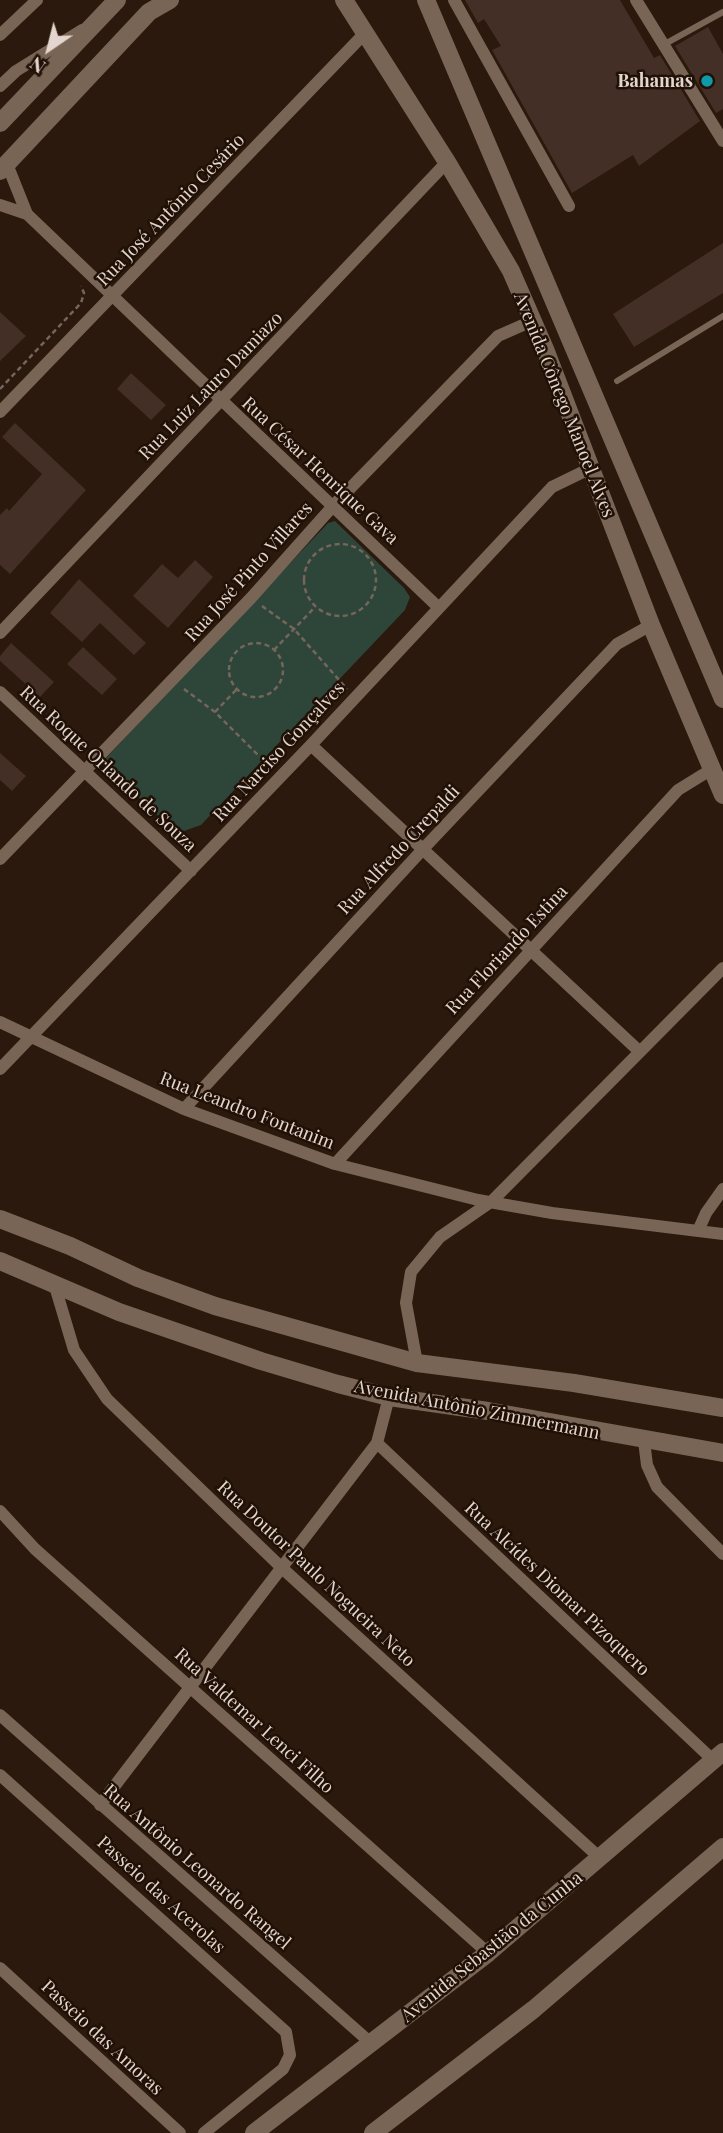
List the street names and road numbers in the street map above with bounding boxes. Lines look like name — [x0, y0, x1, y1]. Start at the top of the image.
street label: Rua José Antônio Cesário — [93, 130, 249, 290]
street label: Avenida Cônego Manoel Alves — [509, 289, 619, 521]
street label: Rua Luiz Lauro Damiazo — [135, 307, 287, 465]
street label: Rua César Henrique Gava — [237, 393, 403, 549]
street label: Rua José Pinto Villares — [181, 498, 317, 646]
street label: Rua Narciso Gonçalves — [209, 678, 349, 826]
street label: Rua Roque Orlando de Souza — [15, 681, 201, 857]
street label: Rua Alfredo Crepaldi — [334, 781, 464, 919]
street label: Rua Floriando Estina — [442, 881, 572, 1019]
street label: Rua Leandro Fontanim — [157, 1068, 337, 1154]
street label: Avenida Antônio Zimmermann — [353, 1376, 601, 1444]
street label: Rua Doutor Paulo Nogueira Neto — [213, 1477, 419, 1671]
street label: Rua Alcídes Diomar Pizoquero — [460, 1498, 654, 1680]
street label: Rua Valdemar Lenci Filho — [170, 1644, 338, 1798]
street label: Rua Antônio Leonardo Rangel — [99, 1780, 295, 1954]
street label: Passeio das Acerolas — [93, 1832, 229, 1958]
street label: Avenida Sebastião da Cunha — [397, 1867, 587, 2027]
street label: Passeio das Amoras — [37, 1976, 167, 2100]

